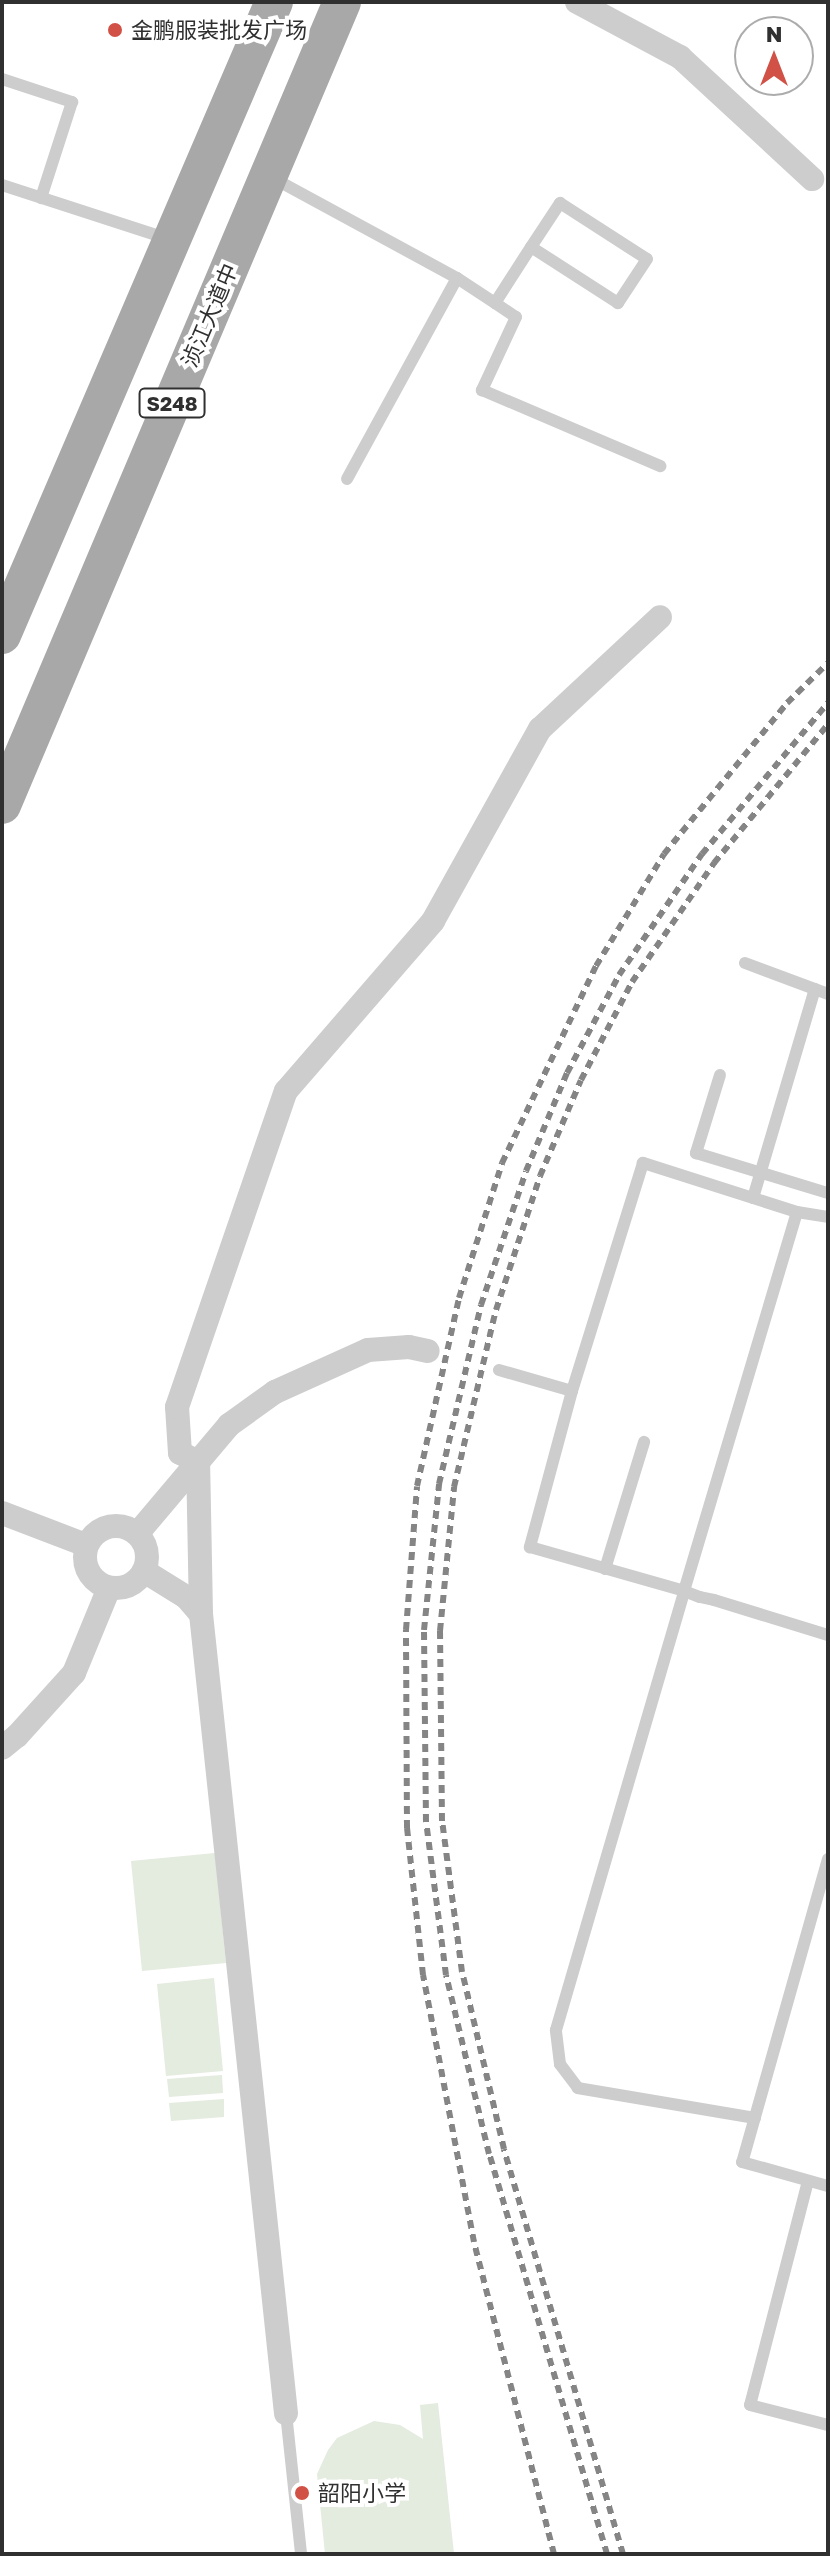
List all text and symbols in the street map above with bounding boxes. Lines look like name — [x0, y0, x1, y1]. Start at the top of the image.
north arrow — [734, 16, 814, 96]
place label: 金鹏服装批发广场 — [131, 17, 307, 43]
text: N — [766, 20, 782, 47]
marker: 金鹏服装批发广场 — [106, 21, 124, 39]
street label: 浈江大道中 — [175, 259, 243, 371]
road number: S248 — [138, 387, 206, 419]
place label: 韶阳小学 — [318, 2480, 406, 2506]
marker: 韶阳小学 — [293, 2484, 311, 2502]

